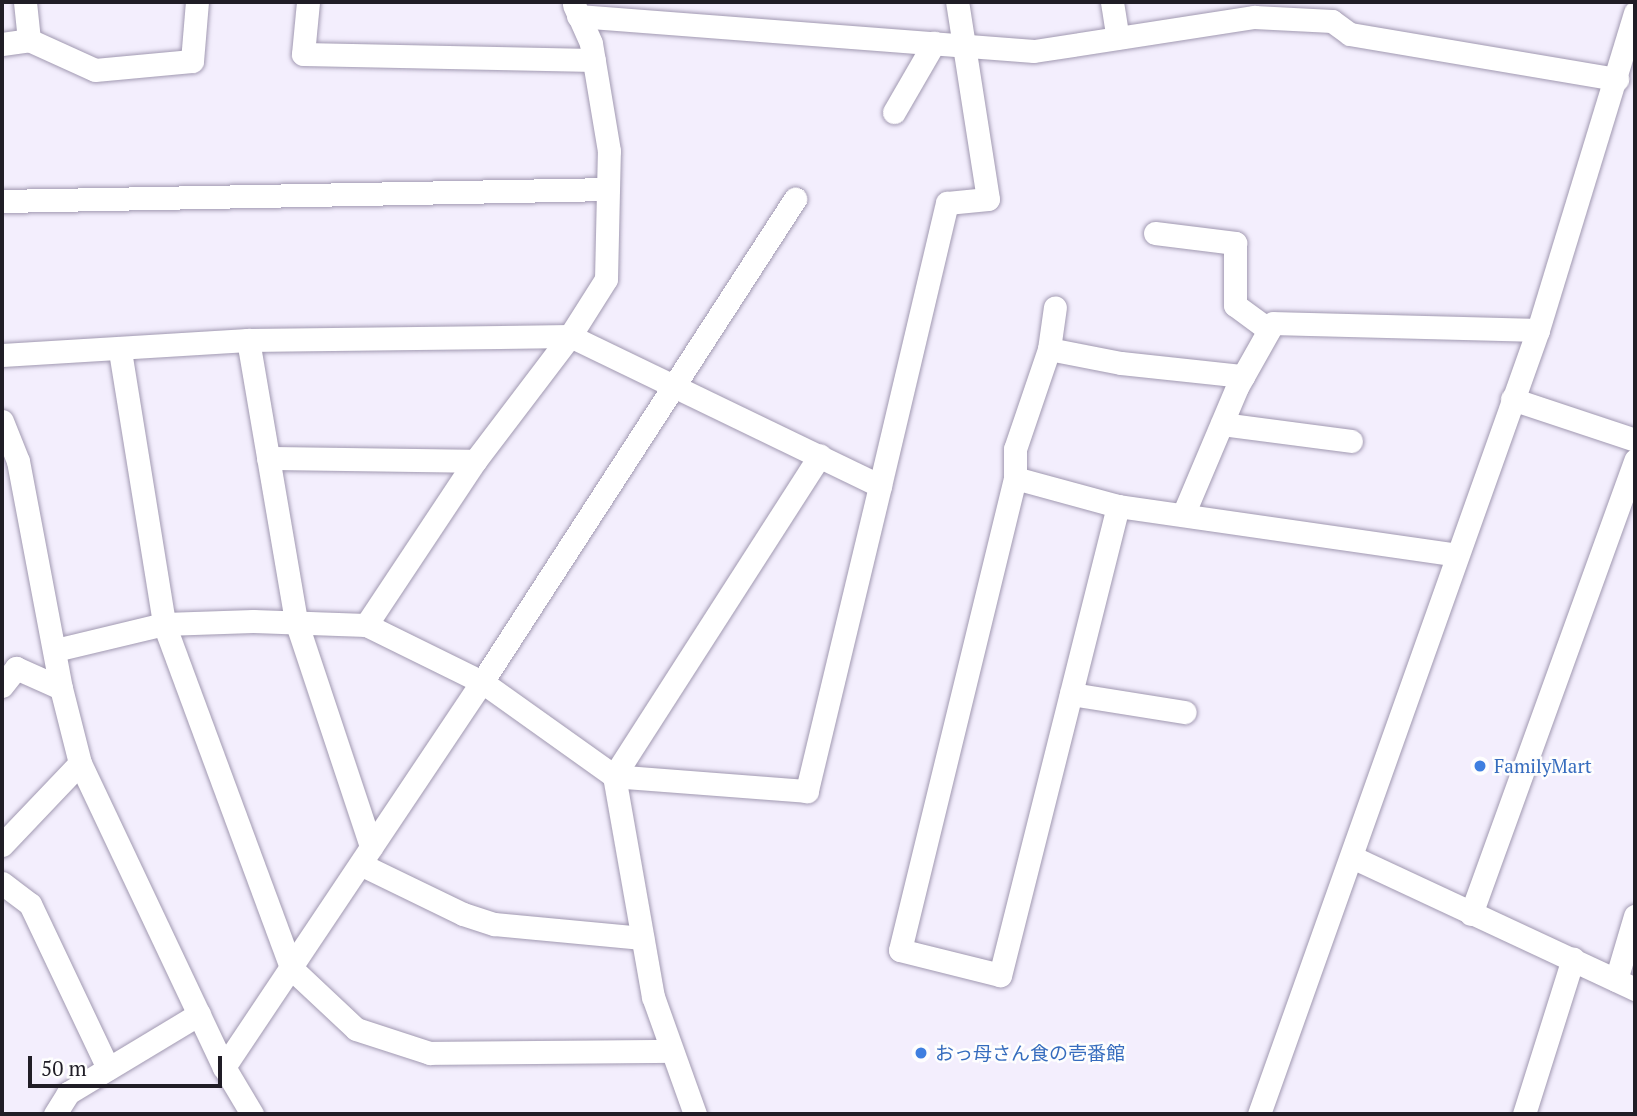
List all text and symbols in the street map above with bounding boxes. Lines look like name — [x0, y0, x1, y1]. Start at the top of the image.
place label: FamilyMart — [1494, 755, 1592, 777]
marker: FamilyMart — [1472, 758, 1488, 774]
scale bar — [32, 1042, 226, 1086]
place label: おっ母さん食の壱番館 — [935, 1042, 1125, 1064]
marker: おっ母さん食の壱番館 — [913, 1045, 929, 1061]
text: 50 m — [41, 1054, 87, 1082]

